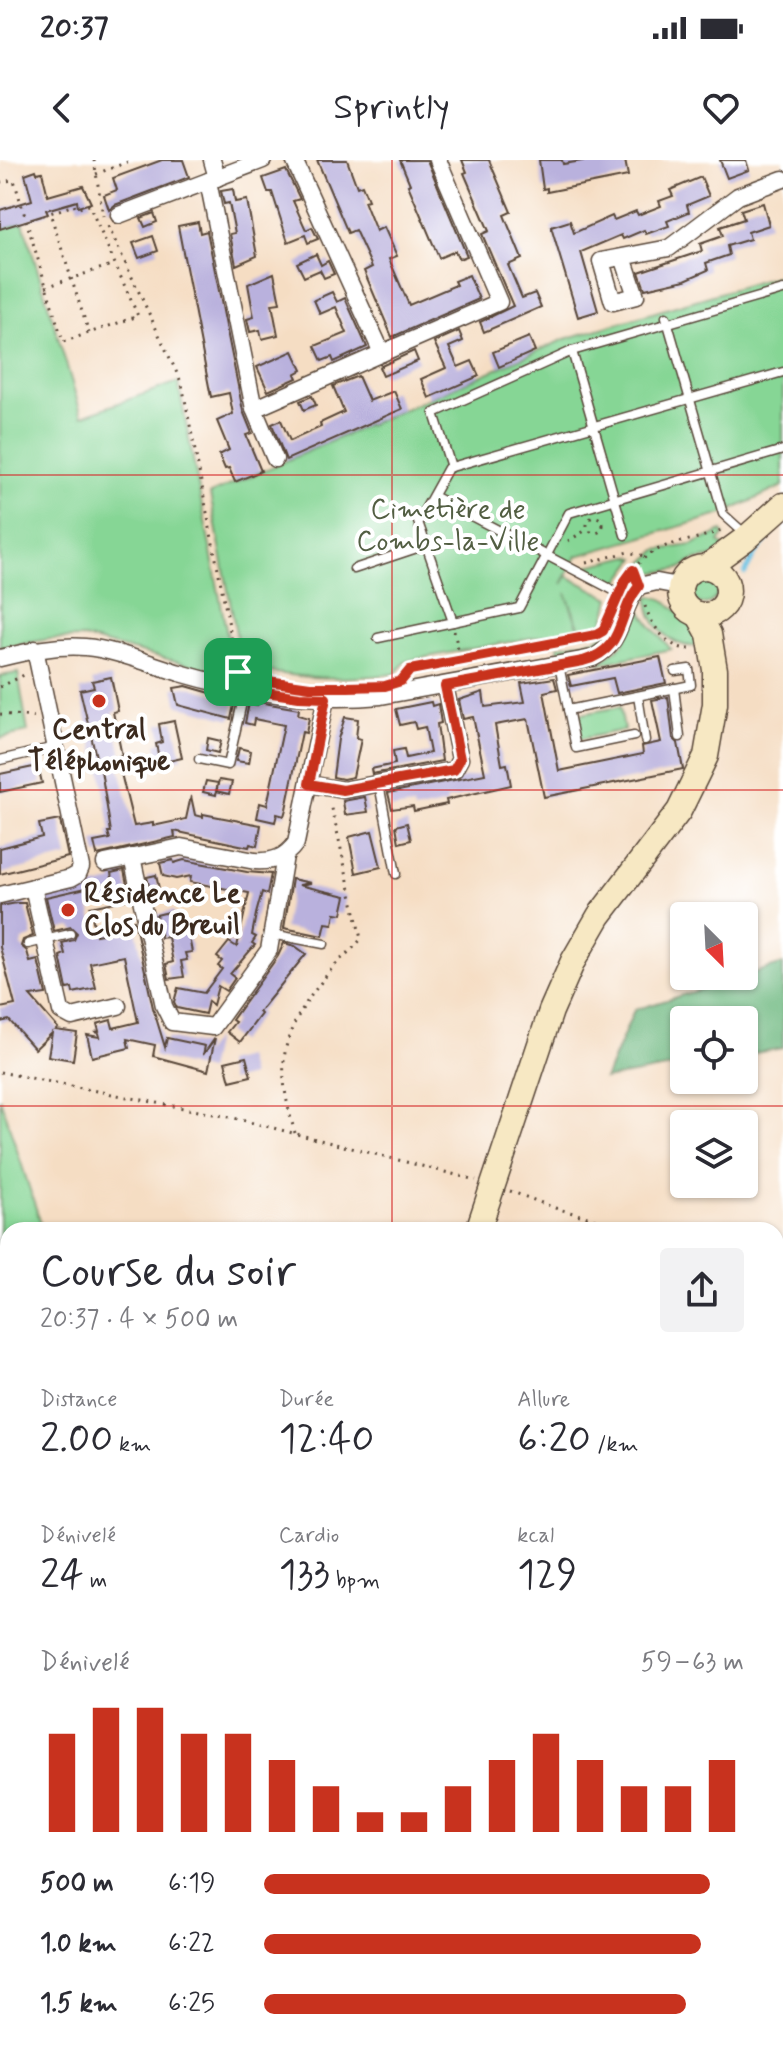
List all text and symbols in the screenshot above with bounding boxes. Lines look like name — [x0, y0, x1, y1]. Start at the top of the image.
text: 20:37 — [40, 9, 109, 48]
text: Sprintly — [333, 85, 450, 132]
icon: back — [40, 86, 84, 130]
icon: heart — [699, 86, 743, 130]
park label: Cimetière de Combs-la-Ville — [357, 492, 539, 561]
pin — [204, 638, 272, 706]
icon: arrive — [216, 650, 260, 694]
marker: Central Téléphonique — [90, 692, 108, 710]
place label: Central Téléphonique — [28, 712, 170, 781]
place label: Résidence Le Clos du Breuil — [84, 876, 241, 945]
marker: Résidence Le Clos du Breuil — [59, 901, 77, 919]
north arrow — [670, 902, 758, 990]
map controls — [670, 902, 758, 1198]
button: locate — [670, 1006, 758, 1094]
button: layers — [670, 1110, 758, 1198]
text: Course du soir — [40, 1244, 296, 1302]
button: share — [660, 1248, 744, 1332]
text: 20:37 · 4 × 500 m — [40, 1303, 238, 1337]
text: Distance — [40, 1386, 117, 1414]
text: Durée — [279, 1386, 334, 1414]
text: Allure — [517, 1386, 570, 1414]
text: 2.00 — [40, 1414, 113, 1466]
text: 12:40 — [279, 1414, 375, 1466]
text: 6:20 — [517, 1414, 591, 1466]
text: km — [113, 1431, 151, 1459]
text: /km — [591, 1431, 639, 1459]
text: Dénivelé — [40, 1522, 116, 1550]
text: Cardio — [279, 1522, 339, 1550]
text: kcal — [517, 1522, 554, 1550]
text: 24 — [40, 1550, 84, 1602]
text: 133 — [279, 1550, 330, 1602]
text: 129 — [517, 1550, 577, 1602]
text: m — [84, 1567, 107, 1595]
text: bpm — [330, 1567, 380, 1595]
text: Dénivelé — [40, 1646, 130, 1680]
text: 59–63 m — [641, 1646, 744, 1680]
text: 500 m — [40, 1867, 114, 1901]
text: 6:19 — [168, 1867, 215, 1901]
text: 1.0 km — [40, 1927, 117, 1961]
text: 6:22 — [168, 1927, 215, 1961]
text: 1.5 km — [40, 1987, 118, 2021]
text: 6:25 — [168, 1987, 215, 2021]

